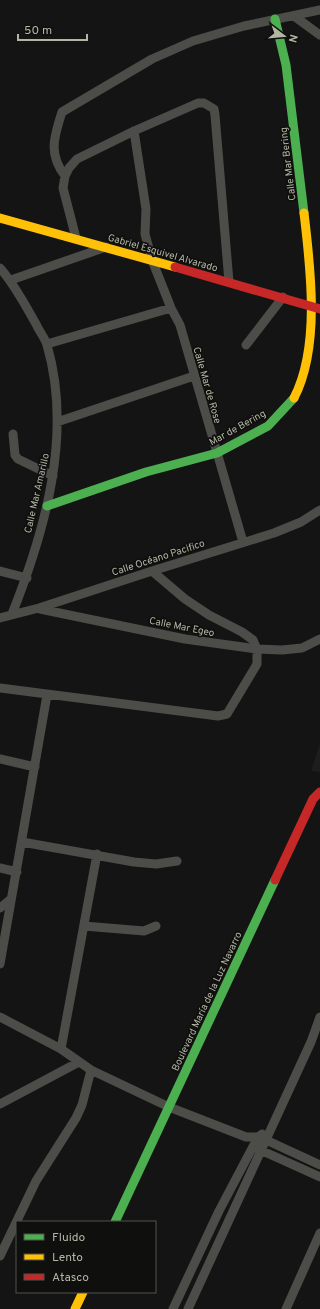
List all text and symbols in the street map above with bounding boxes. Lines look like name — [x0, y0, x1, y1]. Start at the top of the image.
scale bar — [18, 16, 87, 42]
north arrow — [264, 16, 304, 56]
text: 50 m — [24, 23, 52, 39]
text: N — [285, 33, 300, 44]
street label: Calle Mar Bering — [278, 126, 299, 201]
street label: Gabriel Esquivel Alvarado — [106, 232, 219, 275]
street label: Calle Mar de Rose — [189, 346, 224, 425]
street label: Mar de Bering — [207, 407, 268, 449]
street label: Calle Mar Amarillo — [22, 452, 53, 535]
street label: Calle Océano Pacifico — [110, 537, 207, 580]
street label: Calle Mar Egeo — [148, 615, 216, 640]
street label: Boulevard María de la Luz Navarro — [169, 929, 246, 1073]
legend — [16, 1221, 156, 1293]
text: Fluido — [52, 1230, 85, 1246]
text: Lento — [52, 1250, 83, 1266]
text: Atasco — [52, 1270, 89, 1286]

